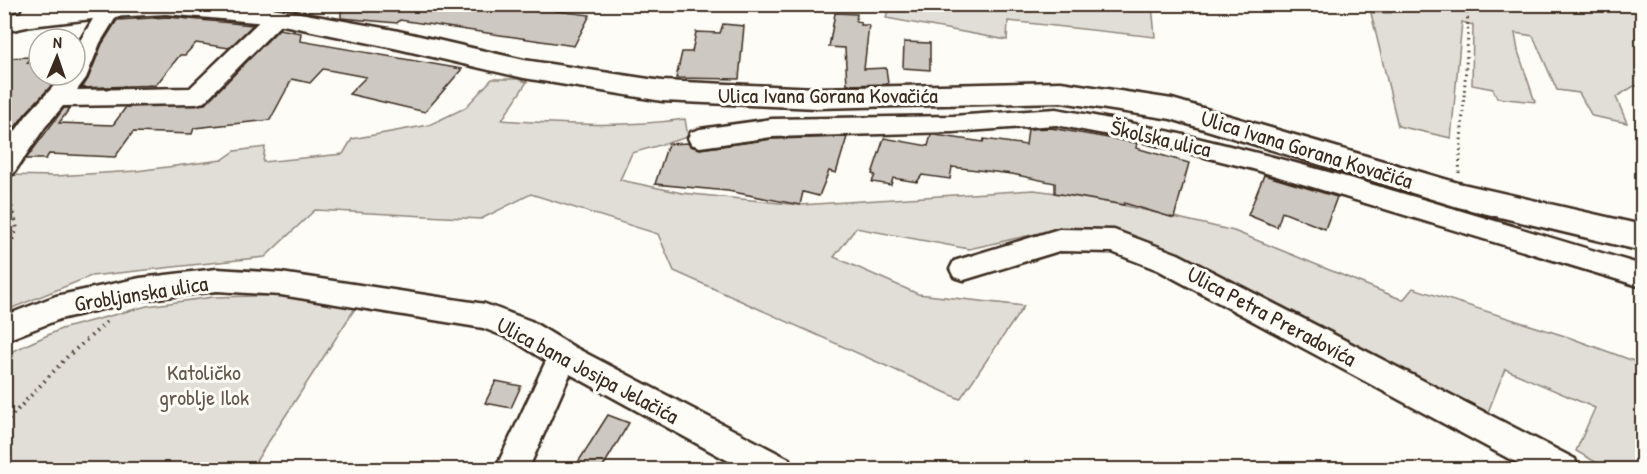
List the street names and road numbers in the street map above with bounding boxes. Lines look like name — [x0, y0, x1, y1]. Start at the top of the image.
street label: Ulica Ivana Gorana Kovačića — [718, 80, 938, 110]
street label: Ulica Ivana Gorana Kovačića — [1197, 103, 1417, 196]
street label: Školska ulica — [1108, 112, 1214, 164]
street label: Ulica Petra Preradovića — [1182, 259, 1362, 373]
street label: Grobljanska ulica — [72, 268, 210, 318]
street label: Ulica bana Josipa Jelačića — [492, 309, 685, 431]

